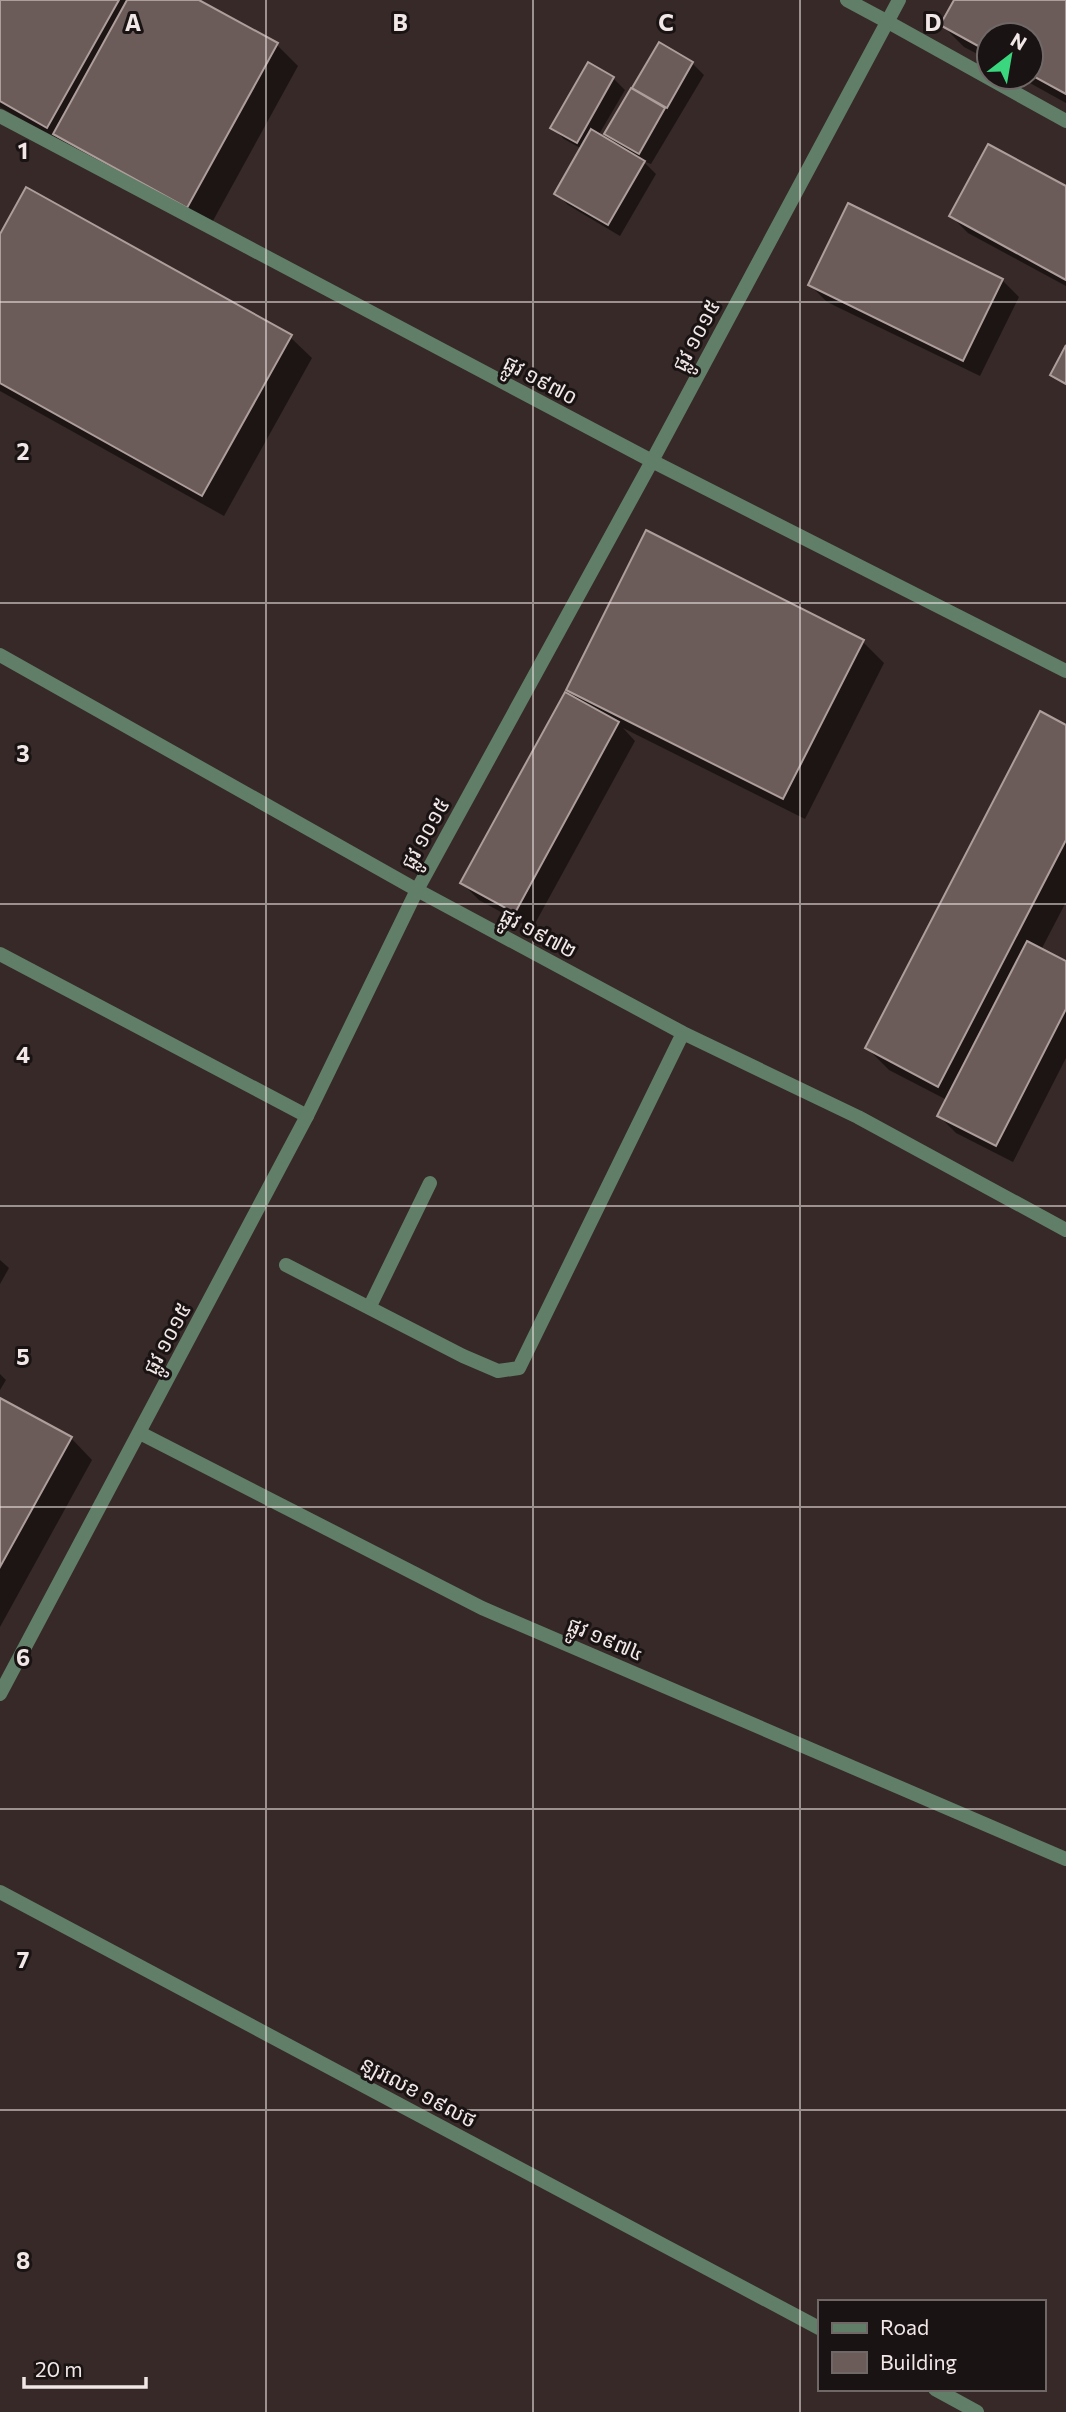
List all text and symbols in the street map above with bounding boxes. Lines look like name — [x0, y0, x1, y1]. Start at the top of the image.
text: A — [125, 8, 142, 36]
text: B — [392, 8, 408, 36]
text: C — [658, 8, 674, 36]
text: D — [925, 8, 942, 36]
north arrow — [975, 21, 1045, 91]
text: N — [1007, 27, 1031, 55]
text: 1 — [18, 136, 28, 164]
street label: ផ្លូវ ១០១៥ — [666, 295, 731, 379]
street label: ផ្លូវ ១៩៧០ — [496, 349, 582, 416]
text: 2 — [16, 437, 30, 465]
text: 3 — [16, 739, 30, 767]
street label: ផ្លូវ ១០១៥ — [394, 793, 461, 877]
street label: ផ្លូវ ១៩៧២ — [493, 901, 582, 970]
text: 4 — [16, 1040, 30, 1068]
street label: ផ្លូវ ១០១៥ — [137, 1298, 202, 1382]
text: 5 — [16, 1342, 30, 1370]
street label: ផ្លូវ ១៩៧៤ — [561, 1611, 648, 1673]
text: 6 — [16, 1643, 30, 1671]
text: 7 — [17, 1945, 29, 1973]
street label: ន្ឡរលេខ ១៩លថ — [356, 2050, 481, 2134]
text: 8 — [16, 2246, 30, 2274]
legend — [818, 2300, 1045, 2391]
text: Road — [880, 2314, 929, 2339]
scale bar — [24, 2346, 147, 2390]
text: Building — [880, 2349, 957, 2374]
text: 20 m — [35, 2356, 83, 2381]

